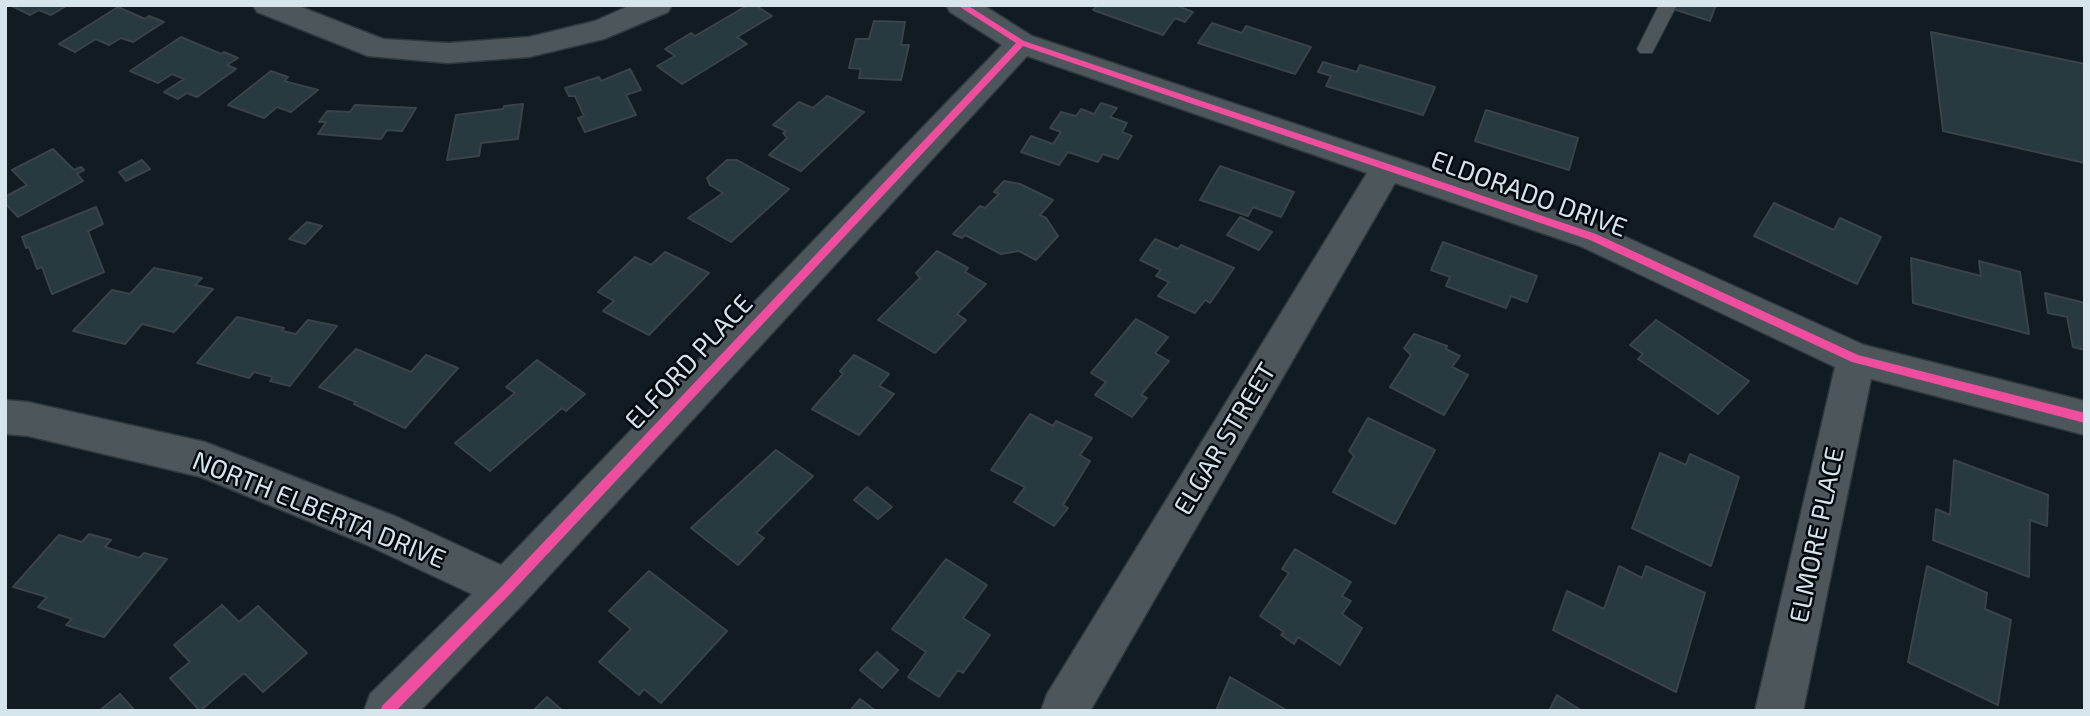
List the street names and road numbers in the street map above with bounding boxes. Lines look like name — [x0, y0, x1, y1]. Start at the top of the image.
street label: ELDORADO DRIVE — [1427, 144, 1631, 244]
street label: ELFORD PLACE — [619, 288, 759, 436]
street label: ELGAR STREET — [1167, 357, 1283, 521]
street label: ELMORE PLACE — [1783, 444, 1851, 626]
street label: NORTH ELBERTA DRIVE — [188, 445, 450, 575]

